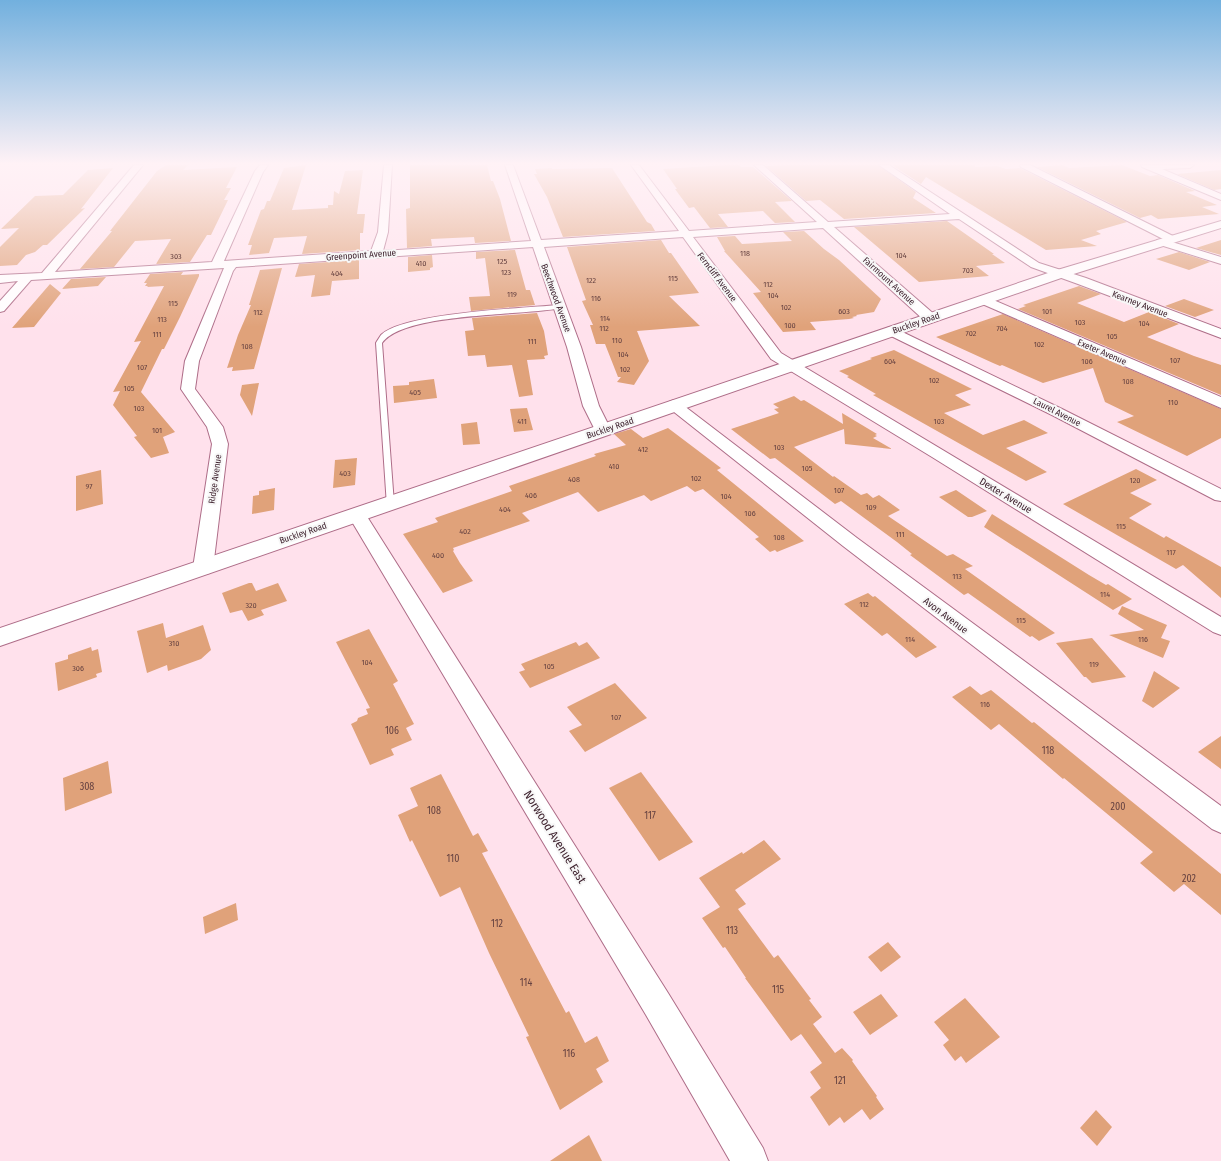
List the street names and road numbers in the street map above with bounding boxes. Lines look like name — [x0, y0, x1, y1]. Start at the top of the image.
street label: Greenpoint Avenue — [326, 248, 397, 262]
street label: Ferncliff Avenue — [695, 250, 739, 304]
street label: Fairmount Avenue — [861, 255, 917, 307]
street label: Beechwood Avenue — [539, 263, 573, 334]
street label: Kearney Avenue — [1111, 289, 1170, 319]
street label: Buckley Road — [891, 310, 941, 336]
street label: Exeter Avenue — [1076, 337, 1128, 367]
street label: Laurel Avenue — [1032, 396, 1083, 428]
street label: Buckley Road — [585, 415, 635, 441]
street label: Ridge Avenue — [207, 453, 223, 504]
street label: Dexter Avenue — [977, 476, 1034, 516]
street label: Buckley Road — [278, 520, 328, 546]
street label: Avon Avenue — [921, 595, 970, 636]
street label: Norwood Avenue East — [521, 788, 589, 886]

